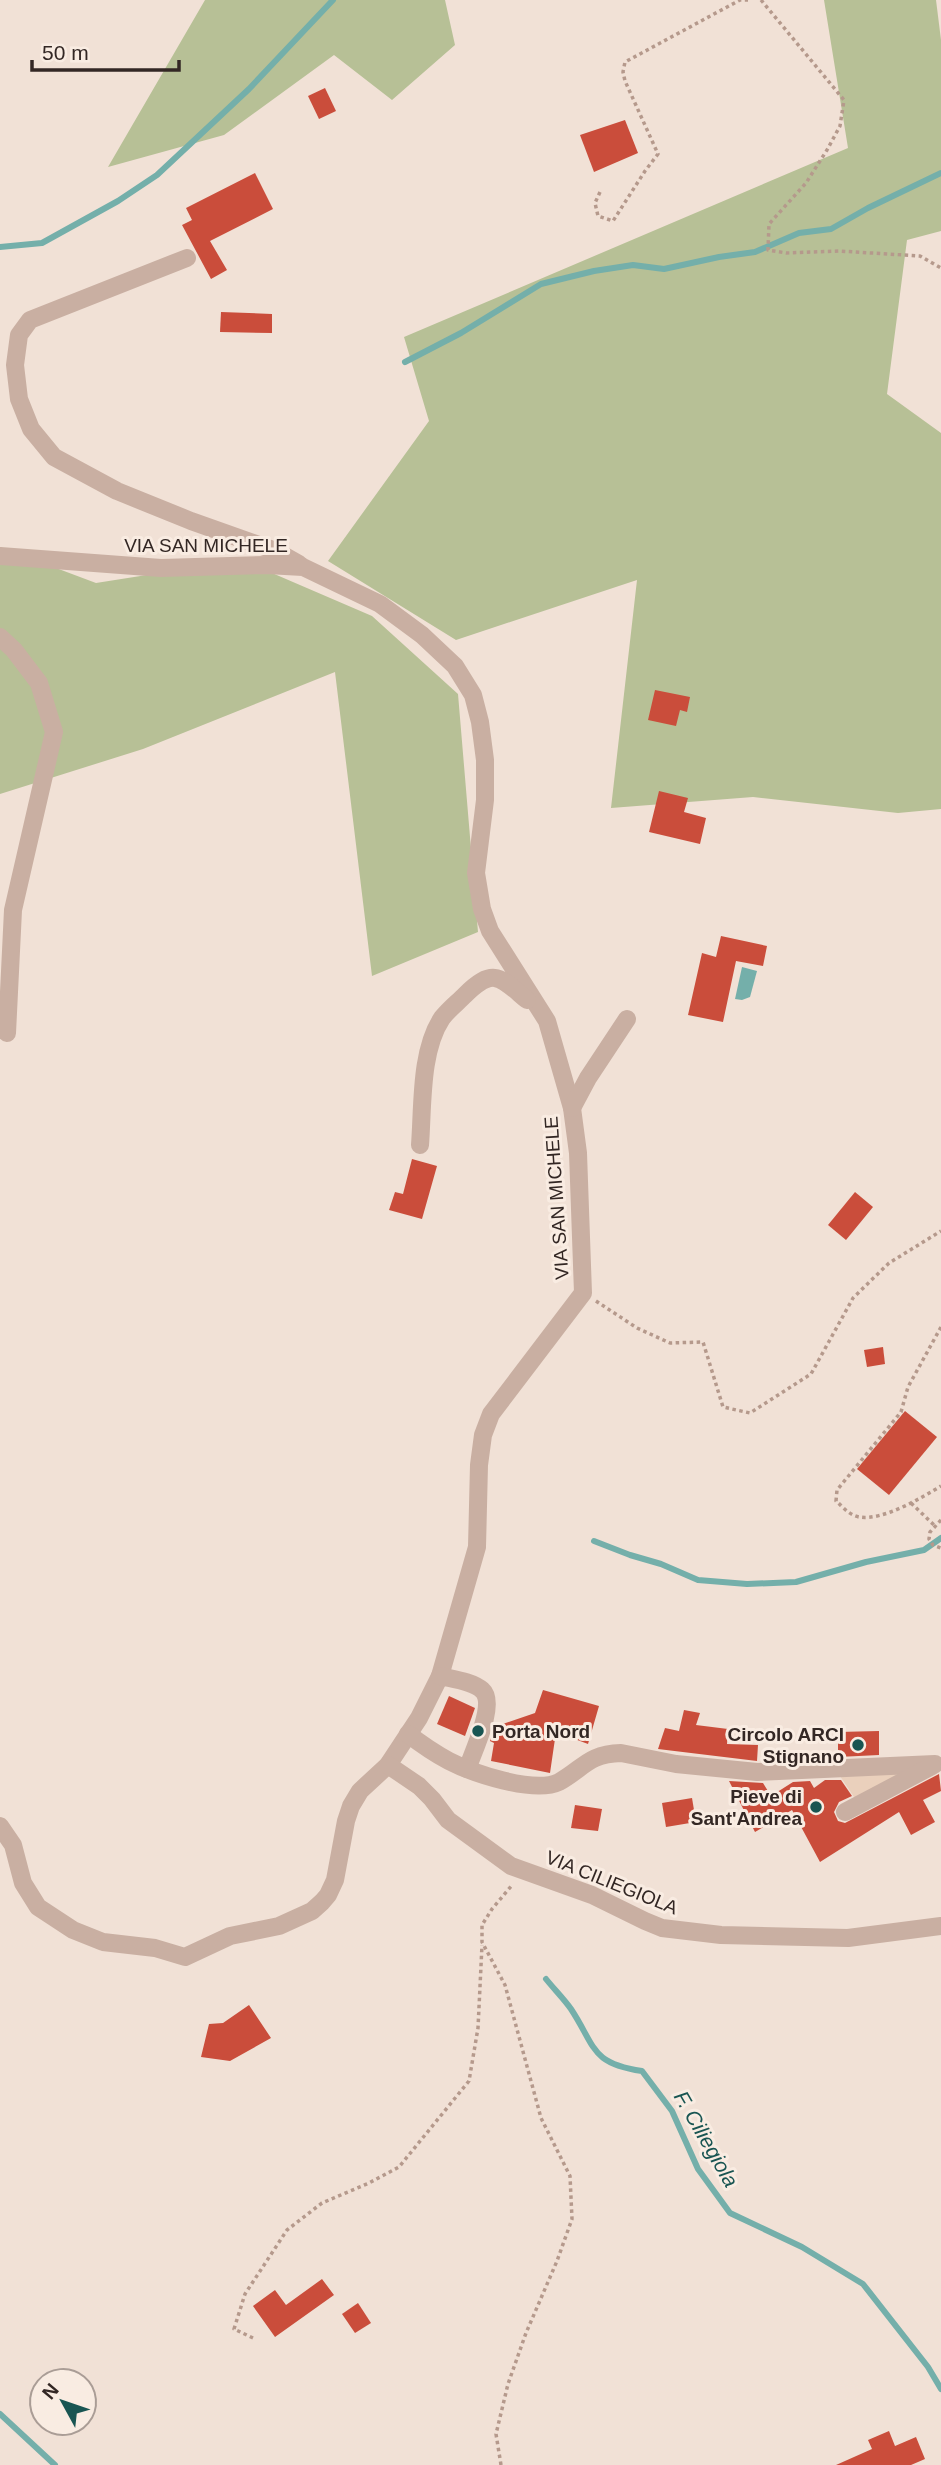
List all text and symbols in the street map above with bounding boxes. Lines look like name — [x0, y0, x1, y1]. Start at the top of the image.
scale bar — [32, 28, 178, 72]
text: 50 m — [42, 41, 89, 64]
street label: VIA SAN MICHELE — [124, 535, 288, 556]
street label: VIA SAN MICHELE — [540, 1116, 573, 1280]
place label: Porta Nord — [492, 1721, 590, 1742]
marker: Porta Nord — [470, 1723, 486, 1739]
place label: Circolo ARCI Stignano — [728, 1724, 844, 1767]
marker: Circolo ARCI Stignano — [850, 1737, 866, 1753]
place label: Pieve di Sant'Andrea — [691, 1786, 802, 1829]
marker: Pieve di Sant'Andrea — [808, 1799, 824, 1815]
street label: VIA CILIEGIOLA — [543, 1846, 681, 1919]
water label: F. Ciliegiola — [670, 2087, 743, 2191]
north arrow — [28, 2367, 98, 2437]
text: N — [38, 2379, 63, 2403]

